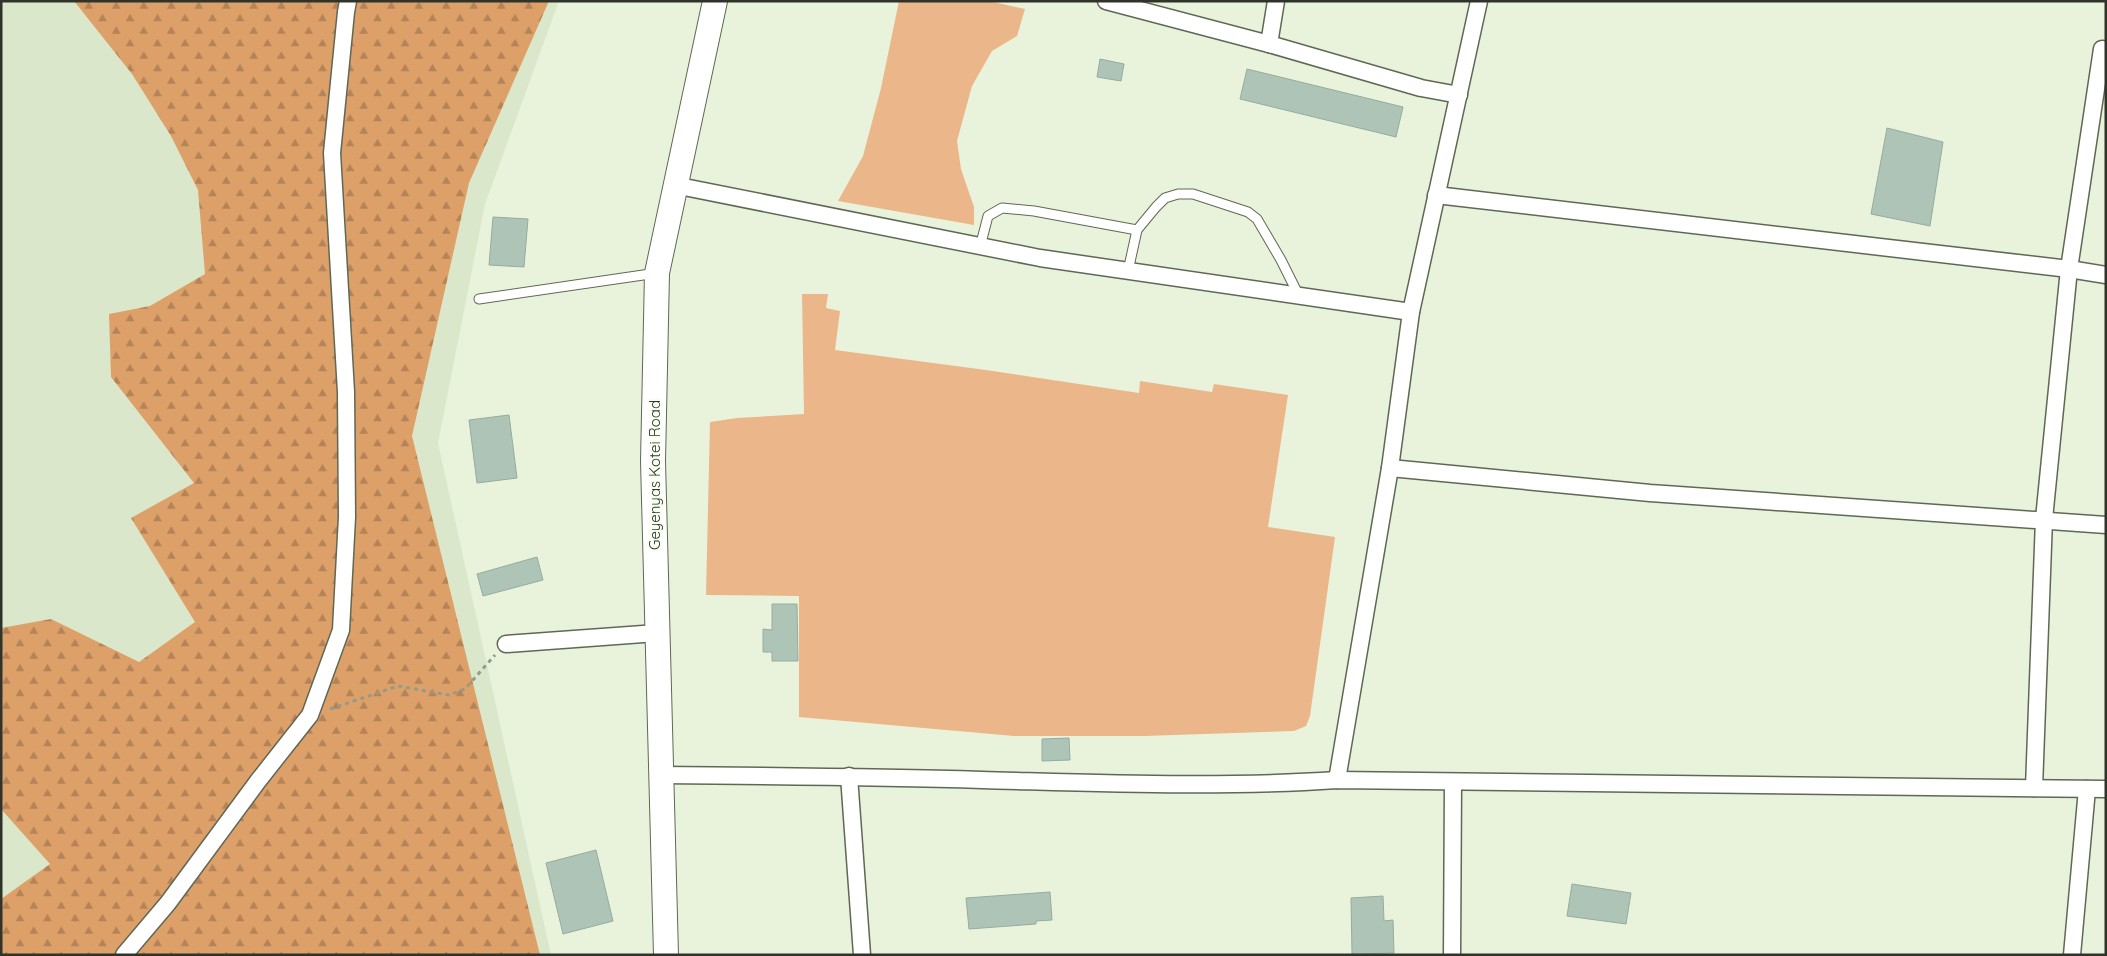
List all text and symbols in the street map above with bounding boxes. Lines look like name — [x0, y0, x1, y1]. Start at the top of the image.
street label: Geyenyas Kotei Road — [645, 400, 664, 550]

